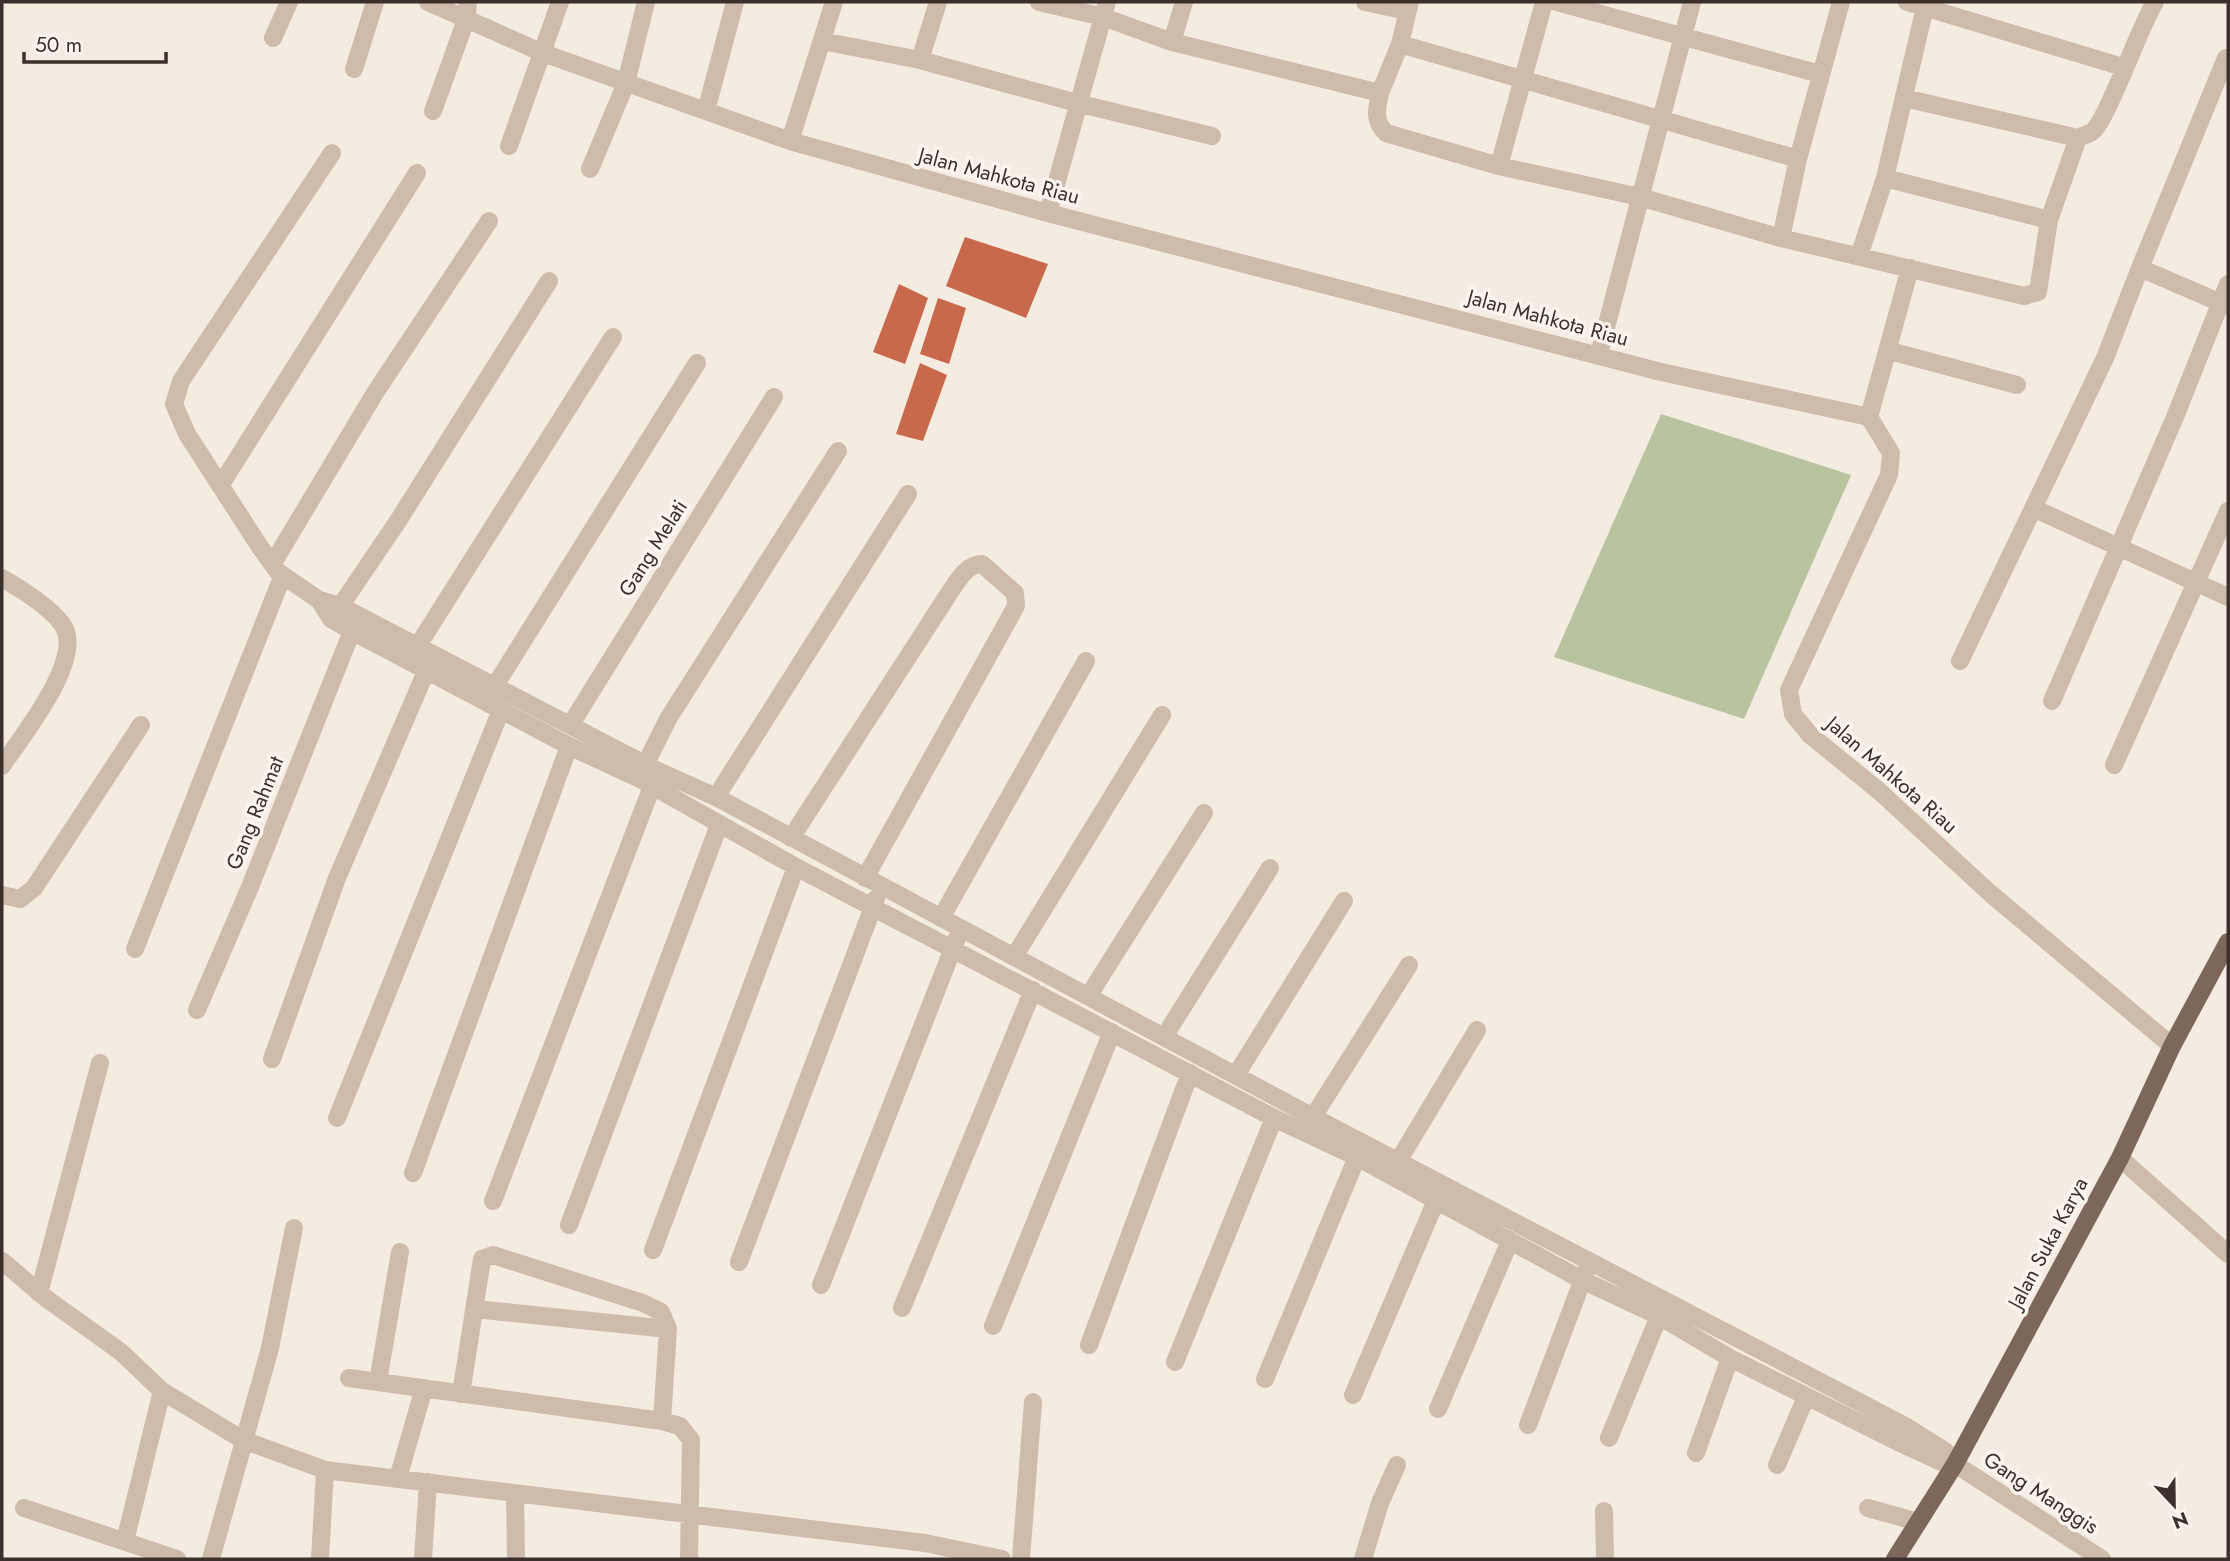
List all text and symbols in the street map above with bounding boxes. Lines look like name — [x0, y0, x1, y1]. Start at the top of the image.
scale bar — [24, 21, 166, 65]
text: 50 m — [35, 30, 82, 60]
street label: Jalan Mahkota Riau — [912, 139, 1083, 212]
street label: Jalan Mahkota Riau — [1461, 281, 1632, 354]
street label: Gang Melati — [611, 494, 695, 602]
street label: Jalan Mahkota Riau — [1817, 707, 1964, 841]
street label: Gang Rahmat — [219, 752, 291, 874]
street label: Jalan Suka Karya — [1999, 1172, 2095, 1317]
street label: Gang Manggis — [1978, 1445, 2104, 1541]
north arrow — [2139, 1470, 2209, 1540]
text: N — [2168, 1505, 2192, 1536]

